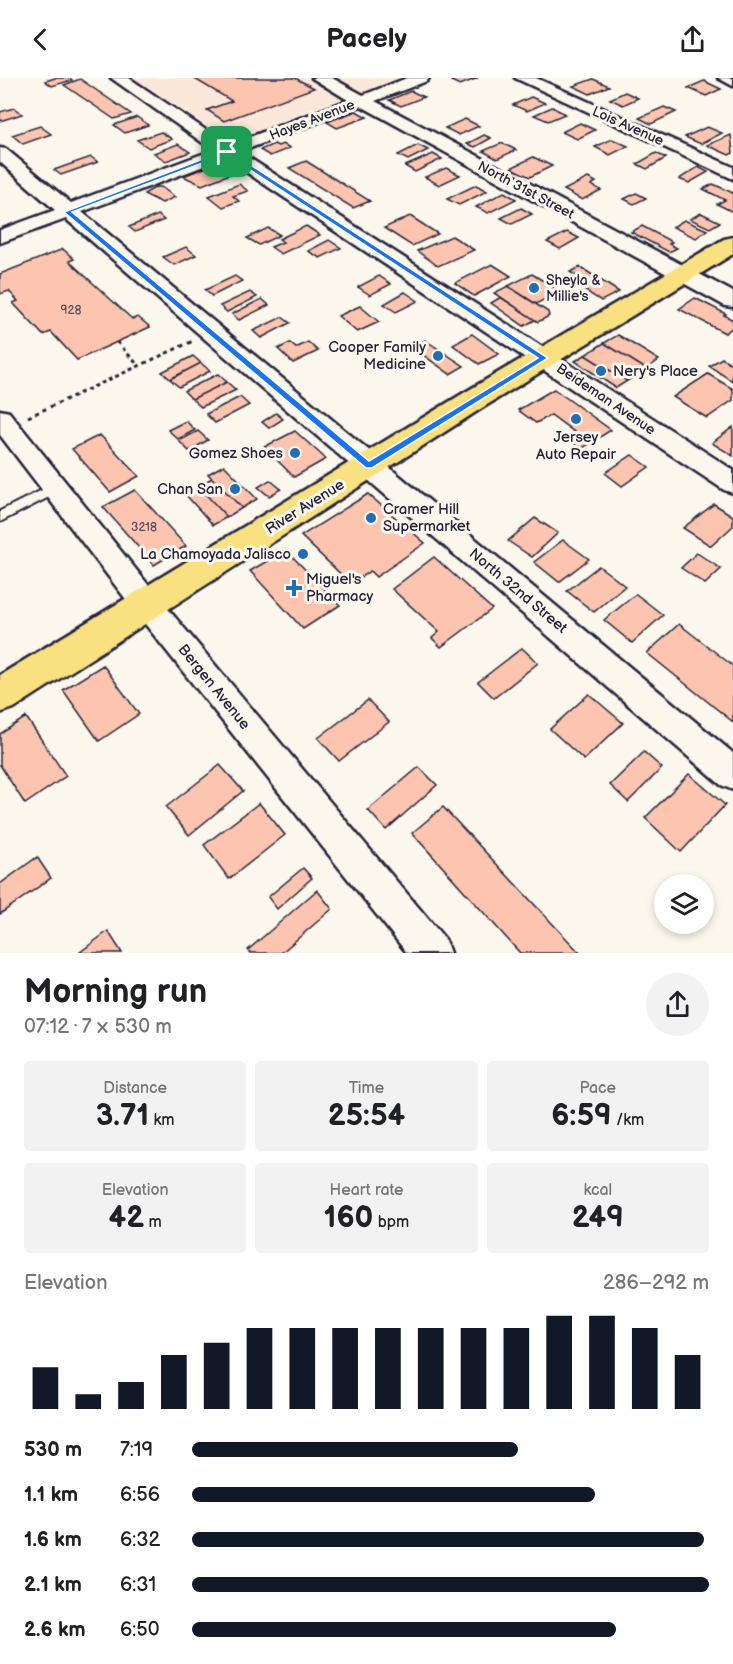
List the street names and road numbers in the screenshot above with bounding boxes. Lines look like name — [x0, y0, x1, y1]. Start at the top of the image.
street label: Hayes Avenue — [267, 96, 357, 144]
street label: Lois Avenue — [590, 103, 666, 149]
street label: North 31st Street — [475, 157, 578, 223]
street label: Beideman Avenue — [553, 360, 659, 438]
street label: River Avenue — [262, 475, 348, 539]
street label: North 32nd Street — [465, 544, 571, 638]
street label: Bergen Avenue — [174, 640, 254, 734]

